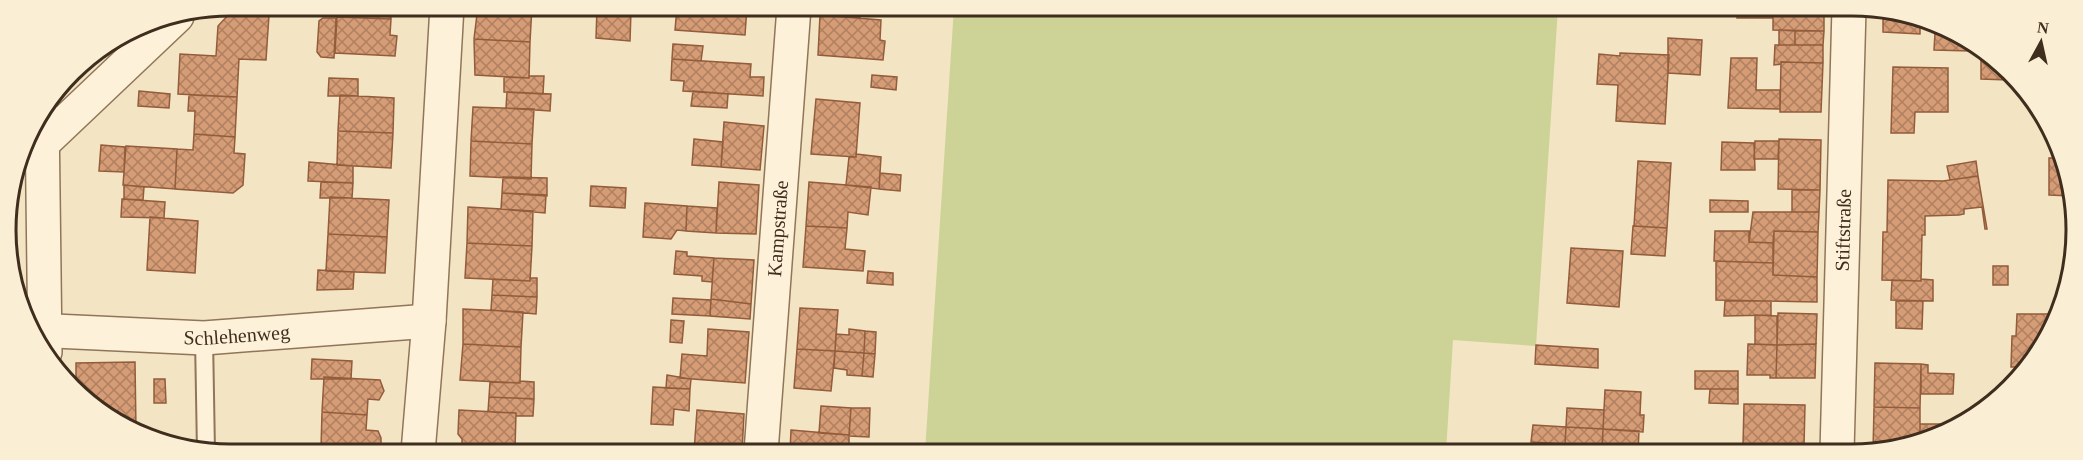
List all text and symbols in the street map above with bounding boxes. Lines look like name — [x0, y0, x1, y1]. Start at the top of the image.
north arrow — [2011, 12, 2071, 72]
text: N — [2036, 18, 2050, 37]
street label: Kampstraße — [763, 179, 792, 278]
street label: Stiftstraße — [1831, 189, 1855, 272]
street label: Schlehenweg — [183, 321, 291, 349]

